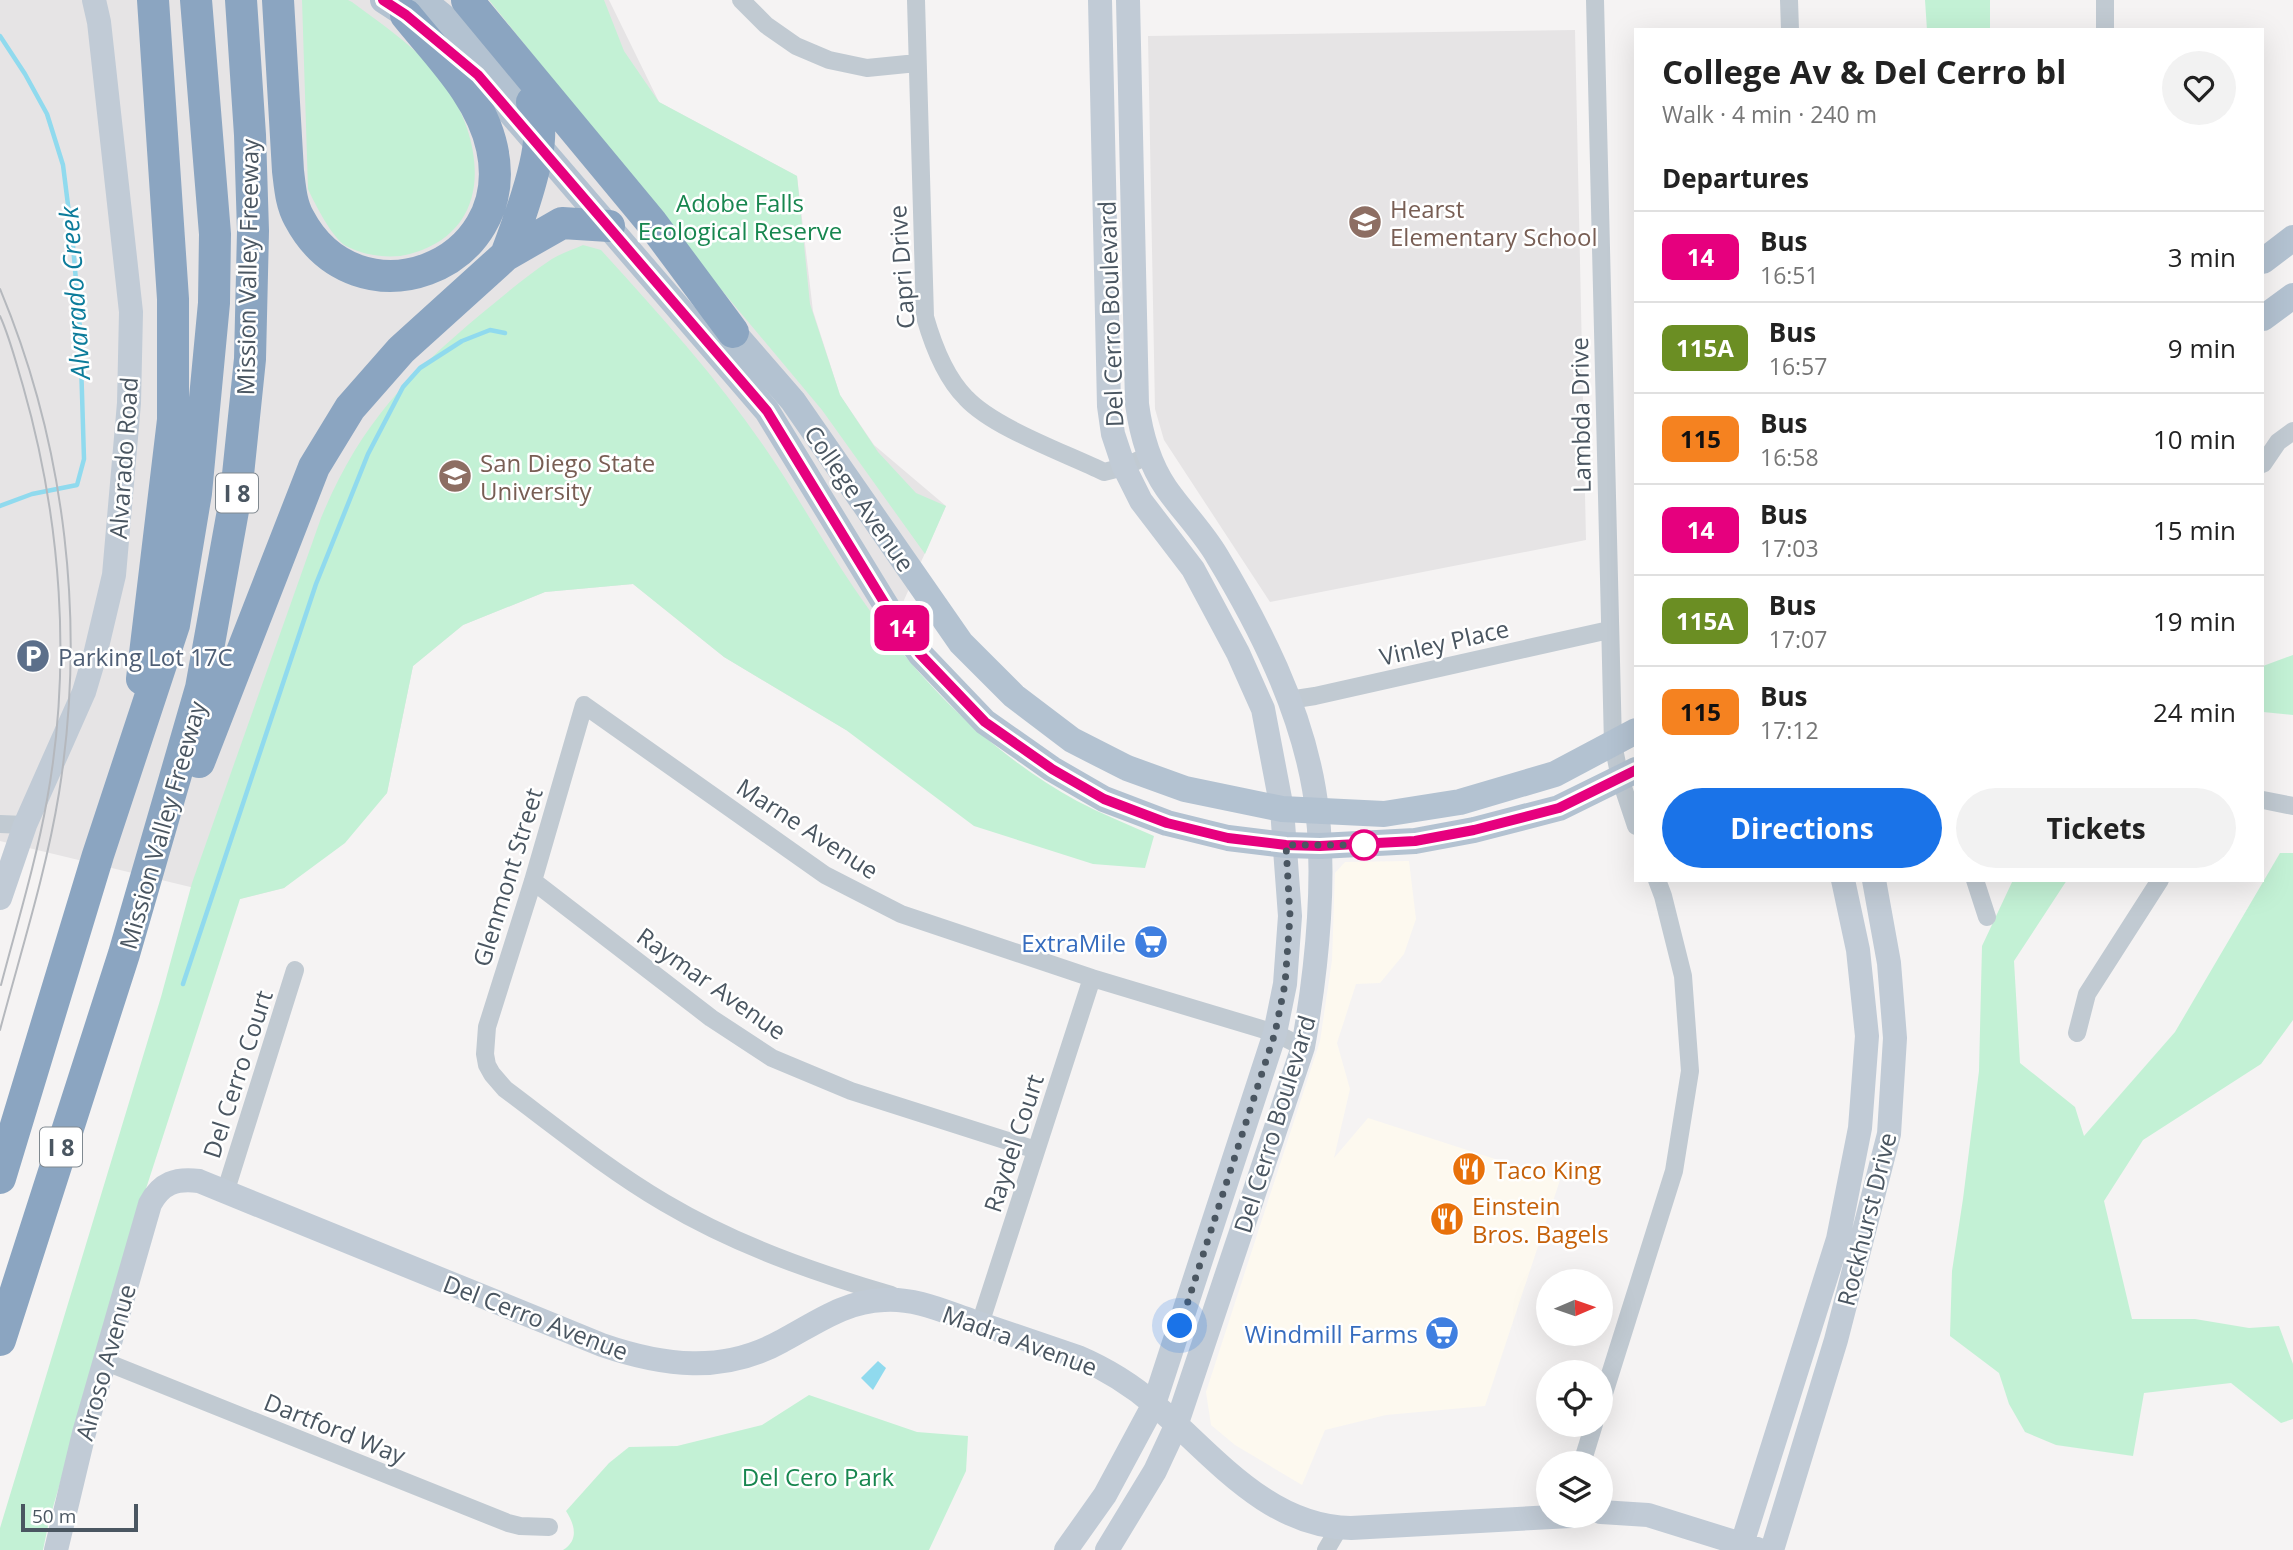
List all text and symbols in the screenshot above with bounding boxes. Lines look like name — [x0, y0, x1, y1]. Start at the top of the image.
text: College Av & Del Cerro bl — [1662, 49, 2066, 94]
button: heart — [2162, 51, 2236, 125]
text: Walk · 4 min · 240 m — [1662, 98, 1877, 130]
street label: Mission Valley Freeway — [228, 137, 266, 396]
text: Departures — [1662, 160, 1809, 196]
park label: Adobe Falls Ecological Reserve — [638, 186, 842, 247]
place label: Hearst Elementary School — [1390, 192, 1598, 253]
street label: Del Cerro Boulevard — [1090, 200, 1130, 428]
school or university icon: Hearst Elementary School — [1346, 203, 1384, 241]
water label: Alvarado Creek — [50, 204, 98, 383]
street label: Capri Drive — [880, 204, 922, 330]
text: Bus — [1760, 223, 1807, 259]
text: 3 min — [2168, 239, 2236, 275]
text: 14 — [1687, 240, 1714, 273]
text: 16:51 — [1760, 259, 1819, 291]
text: Bus — [1769, 314, 1816, 350]
text: 9 min — [2168, 330, 2236, 366]
text: 115A — [1676, 331, 1734, 364]
street label: Lambda Drive — [1562, 337, 1598, 493]
text: 16:57 — [1769, 350, 1827, 382]
street label: Alvarado Road — [101, 376, 145, 540]
text: Bus — [1760, 405, 1807, 441]
street label: College Avenue — [797, 418, 923, 578]
text: 10 min — [2153, 421, 2236, 457]
text: 115 — [1680, 422, 1721, 455]
text: 16:58 — [1760, 441, 1819, 473]
place label: San Diego State University — [480, 446, 655, 507]
school or university icon: San Diego State University — [436, 457, 474, 495]
road number: I 8 — [216, 474, 258, 512]
text: Bus — [1760, 496, 1807, 532]
text: 15 min — [2153, 512, 2236, 548]
text: 14 — [1687, 513, 1714, 546]
text: 17:03 — [1760, 532, 1819, 564]
text: Bus — [1769, 587, 1816, 623]
text: 19 min — [2153, 603, 2236, 639]
text: 115A — [1676, 604, 1734, 637]
line badge: 14 — [870, 605, 934, 651]
text: 14 — [888, 611, 916, 644]
street label: Vinley Place — [1376, 611, 1512, 673]
text: 17:07 — [1769, 623, 1827, 655]
parking icon: Parking Lot 17C — [14, 637, 52, 675]
place label: Parking Lot 17C — [58, 640, 233, 673]
text: Bus — [1760, 678, 1807, 714]
text: 24 min — [2153, 694, 2236, 730]
text: 115 — [1680, 695, 1721, 728]
street label: Mission Valley Freeway — [111, 696, 213, 953]
text: 17:12 — [1760, 714, 1819, 746]
street label: Marne Avenue — [731, 770, 885, 886]
street label: Glenmont Street — [464, 784, 550, 970]
button: Directions — [1662, 788, 1942, 868]
button: Tickets — [1956, 788, 2236, 868]
unlabelled marker — [1349, 830, 1379, 860]
street label: Raymar Avenue — [631, 919, 793, 1047]
supermarket icon: ExtraMile — [1132, 923, 1170, 961]
place label: ExtraMile — [1021, 926, 1126, 959]
street label: Del Cerro Court — [194, 986, 280, 1162]
street label: Del Cerro Boulevard — [1225, 1011, 1323, 1237]
street label: Raydel Court — [975, 1070, 1051, 1216]
road number: I 8 — [40, 1128, 82, 1166]
street label: Rockhurst Drive — [1829, 1129, 1903, 1309]
restaurant icon: Taco King — [1450, 1150, 1488, 1188]
place label: Taco King — [1494, 1153, 1601, 1186]
place label: Einstein Bros. Bagels — [1472, 1189, 1609, 1250]
restaurant icon: Einstein Bros. Bagels — [1428, 1200, 1466, 1238]
street label: Del Cerro Avenue — [439, 1267, 633, 1367]
north arrow — [1536, 1269, 1614, 1346]
map controls — [1536, 1269, 1613, 1528]
street label: Airoso Avenue — [67, 1280, 143, 1444]
street label: Madra Avenue — [938, 1297, 1102, 1383]
your location — [1162, 1308, 1197, 1343]
supermarket icon: Windmill Farms — [1423, 1314, 1461, 1352]
place label: Windmill Farms — [1245, 1317, 1418, 1350]
button: locate — [1536, 1360, 1613, 1437]
street label: Dartford Way — [259, 1385, 412, 1472]
button: layers — [1536, 1451, 1613, 1528]
park label: Del Cero Park — [742, 1460, 895, 1493]
scale bar — [21, 1501, 138, 1533]
text: 50 m — [32, 1503, 76, 1529]

